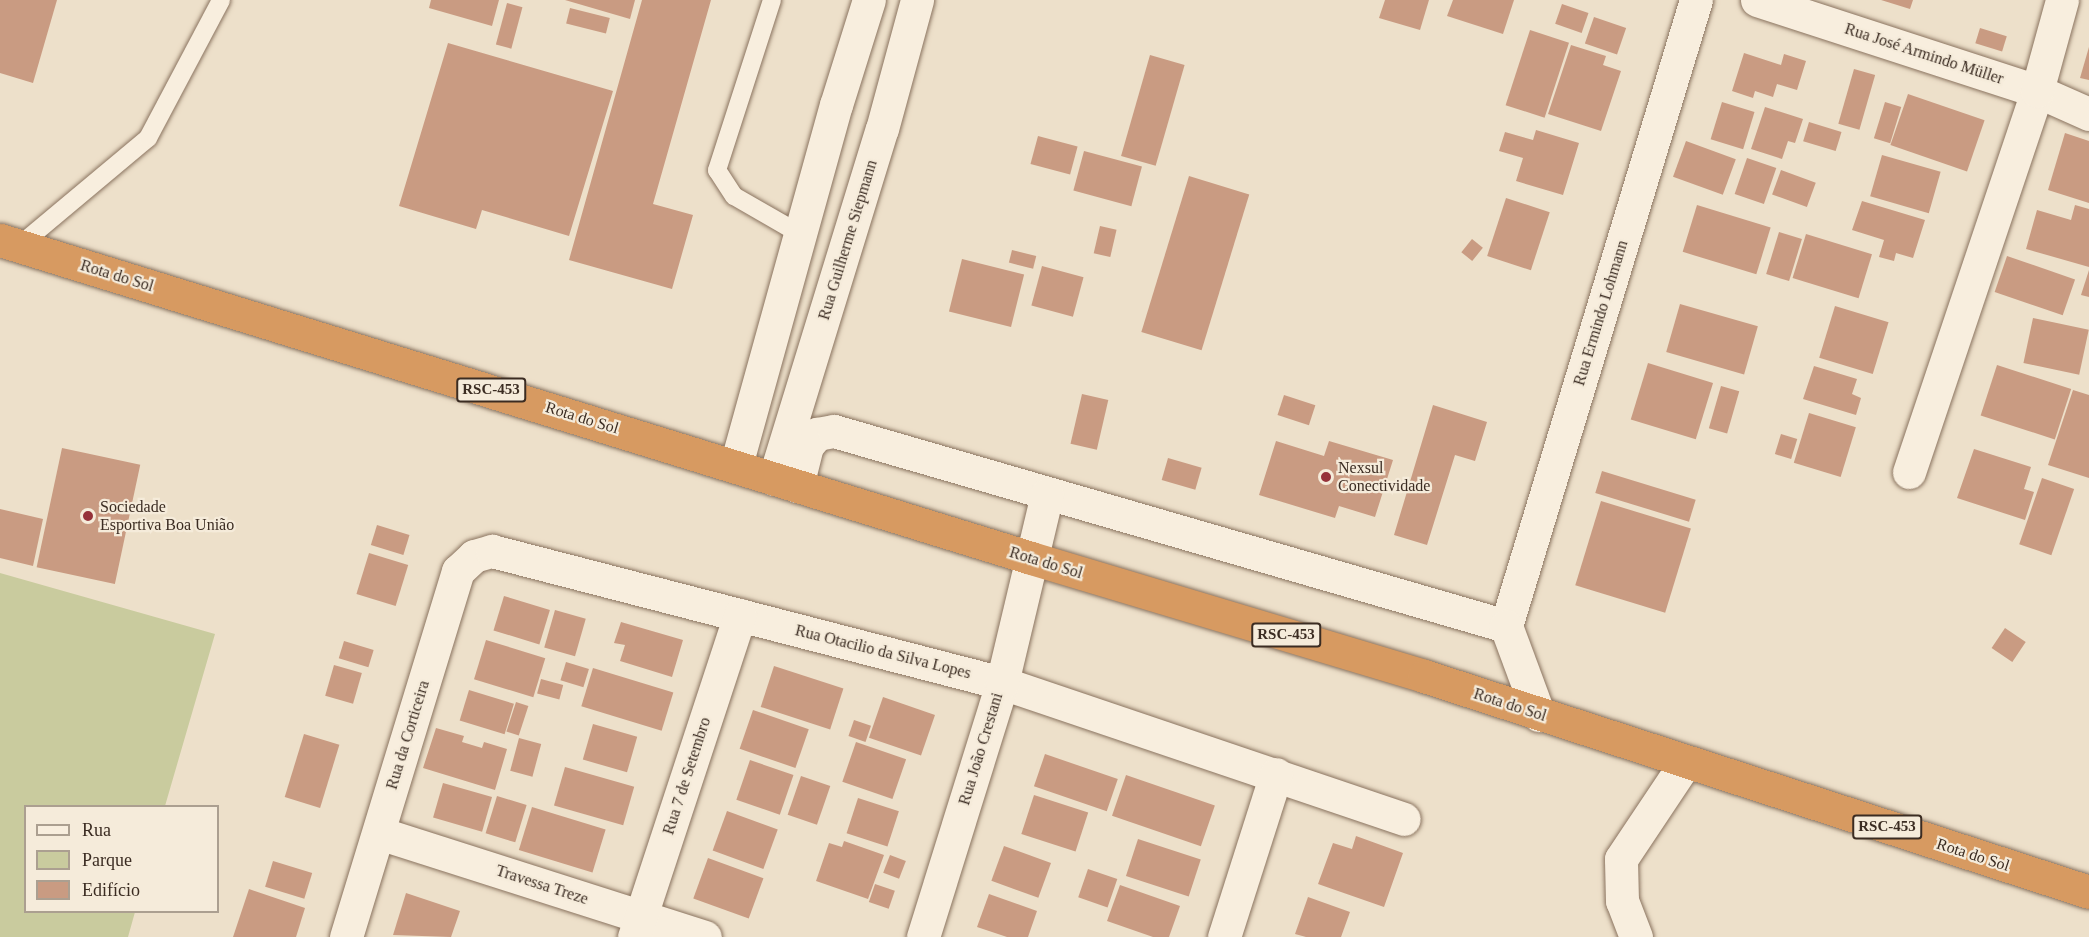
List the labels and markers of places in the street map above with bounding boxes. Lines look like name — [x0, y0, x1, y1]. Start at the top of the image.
place label: Nexsul Conectividade — [1338, 458, 1430, 496]
marker: Nexsul Conectividade — [1319, 470, 1333, 484]
place label: Sociedade Esportiva Boa União — [100, 497, 234, 535]
marker: Sociedade Esportiva Boa União — [81, 509, 95, 523]

